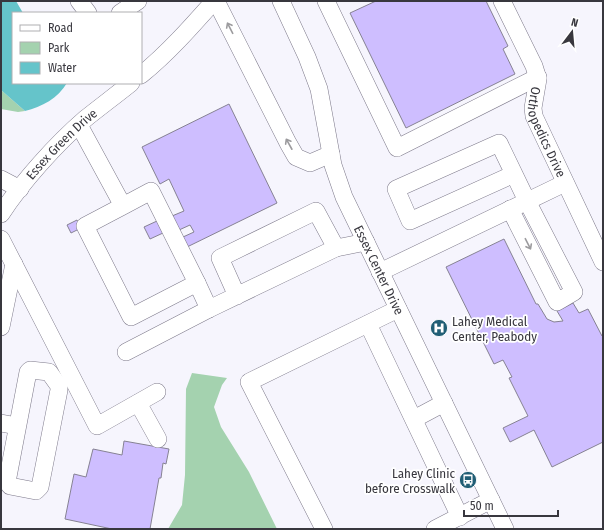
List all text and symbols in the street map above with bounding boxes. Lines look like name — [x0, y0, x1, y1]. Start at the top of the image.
legend — [12, 12, 142, 84]
north arrow — [552, 12, 592, 52]
text: N — [570, 16, 580, 30]
text: Road — [48, 21, 73, 35]
one-way arrow — [226, 22, 233, 34]
text: Park — [48, 41, 70, 55]
text: Water — [48, 61, 77, 75]
street label: Orthopedics Drive — [525, 86, 569, 179]
street label: Essex Green Drive — [23, 105, 100, 182]
one-way arrow — [284, 138, 292, 150]
street label: Essex Center Drive — [351, 223, 407, 317]
one-way arrow — [524, 238, 532, 250]
place label: Lahey Medical Center, Peabody — [452, 314, 537, 344]
hospital icon: Lahey Medical Center, Peabody — [429, 318, 449, 338]
place label: Lahey Clinic before Crosswalk — [365, 466, 456, 496]
bus stop icon: Lahey Clinic before Crosswalk — [458, 470, 478, 490]
scale bar — [464, 492, 558, 518]
text: 50 m — [470, 499, 494, 513]

